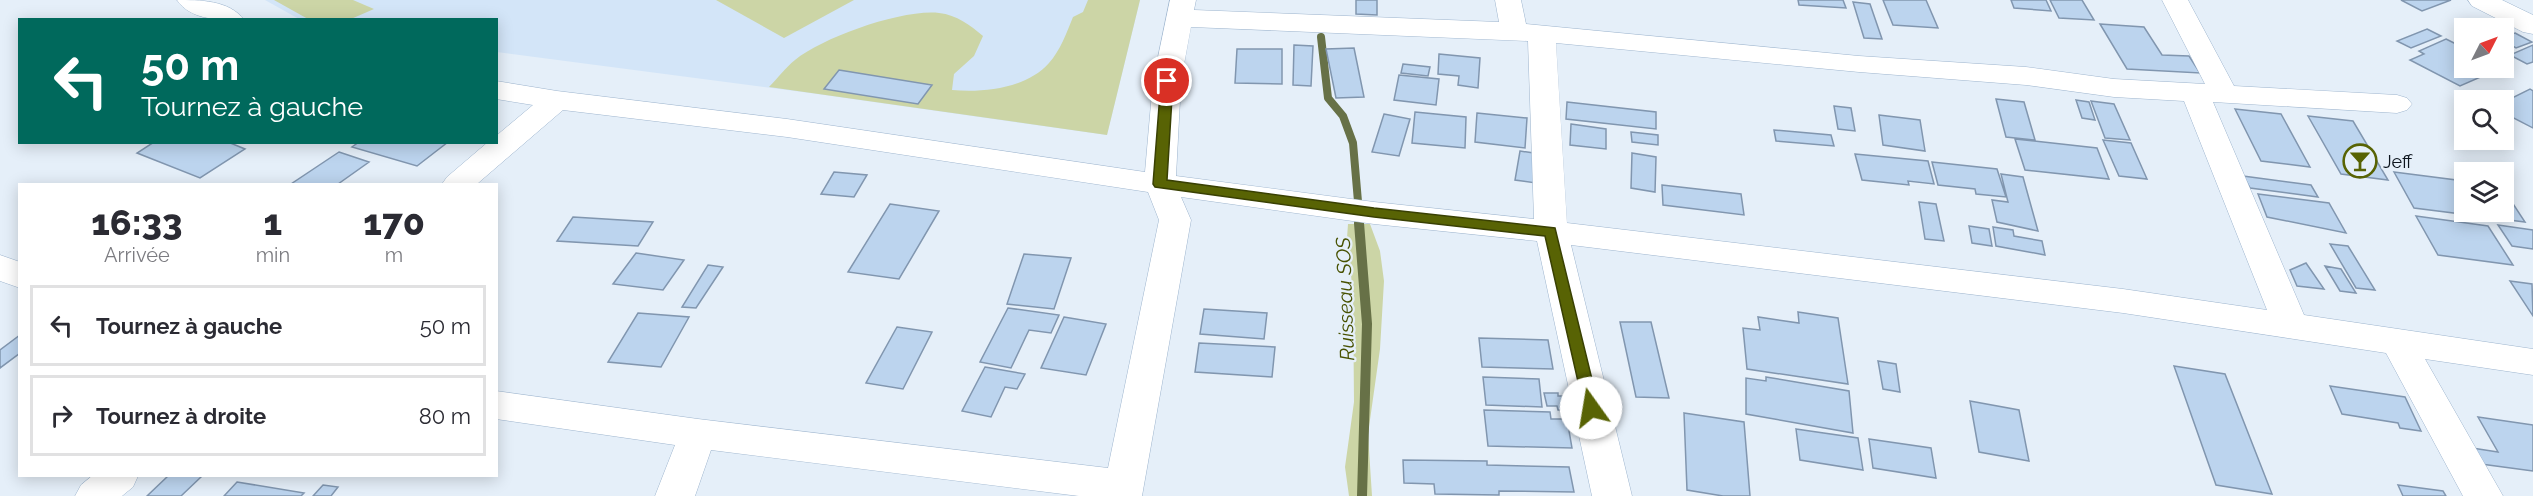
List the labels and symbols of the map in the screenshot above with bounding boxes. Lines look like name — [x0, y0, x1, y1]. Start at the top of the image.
north arrow — [2454, 18, 2514, 78]
pin — [1141, 55, 1192, 106]
bar icon: Jeff — [2342, 143, 2378, 179]
place label: Jeff — [2383, 151, 2413, 172]
water label: Ruisseau SOS — [1331, 237, 1359, 361]
position arrow — [1559, 376, 1623, 440]

